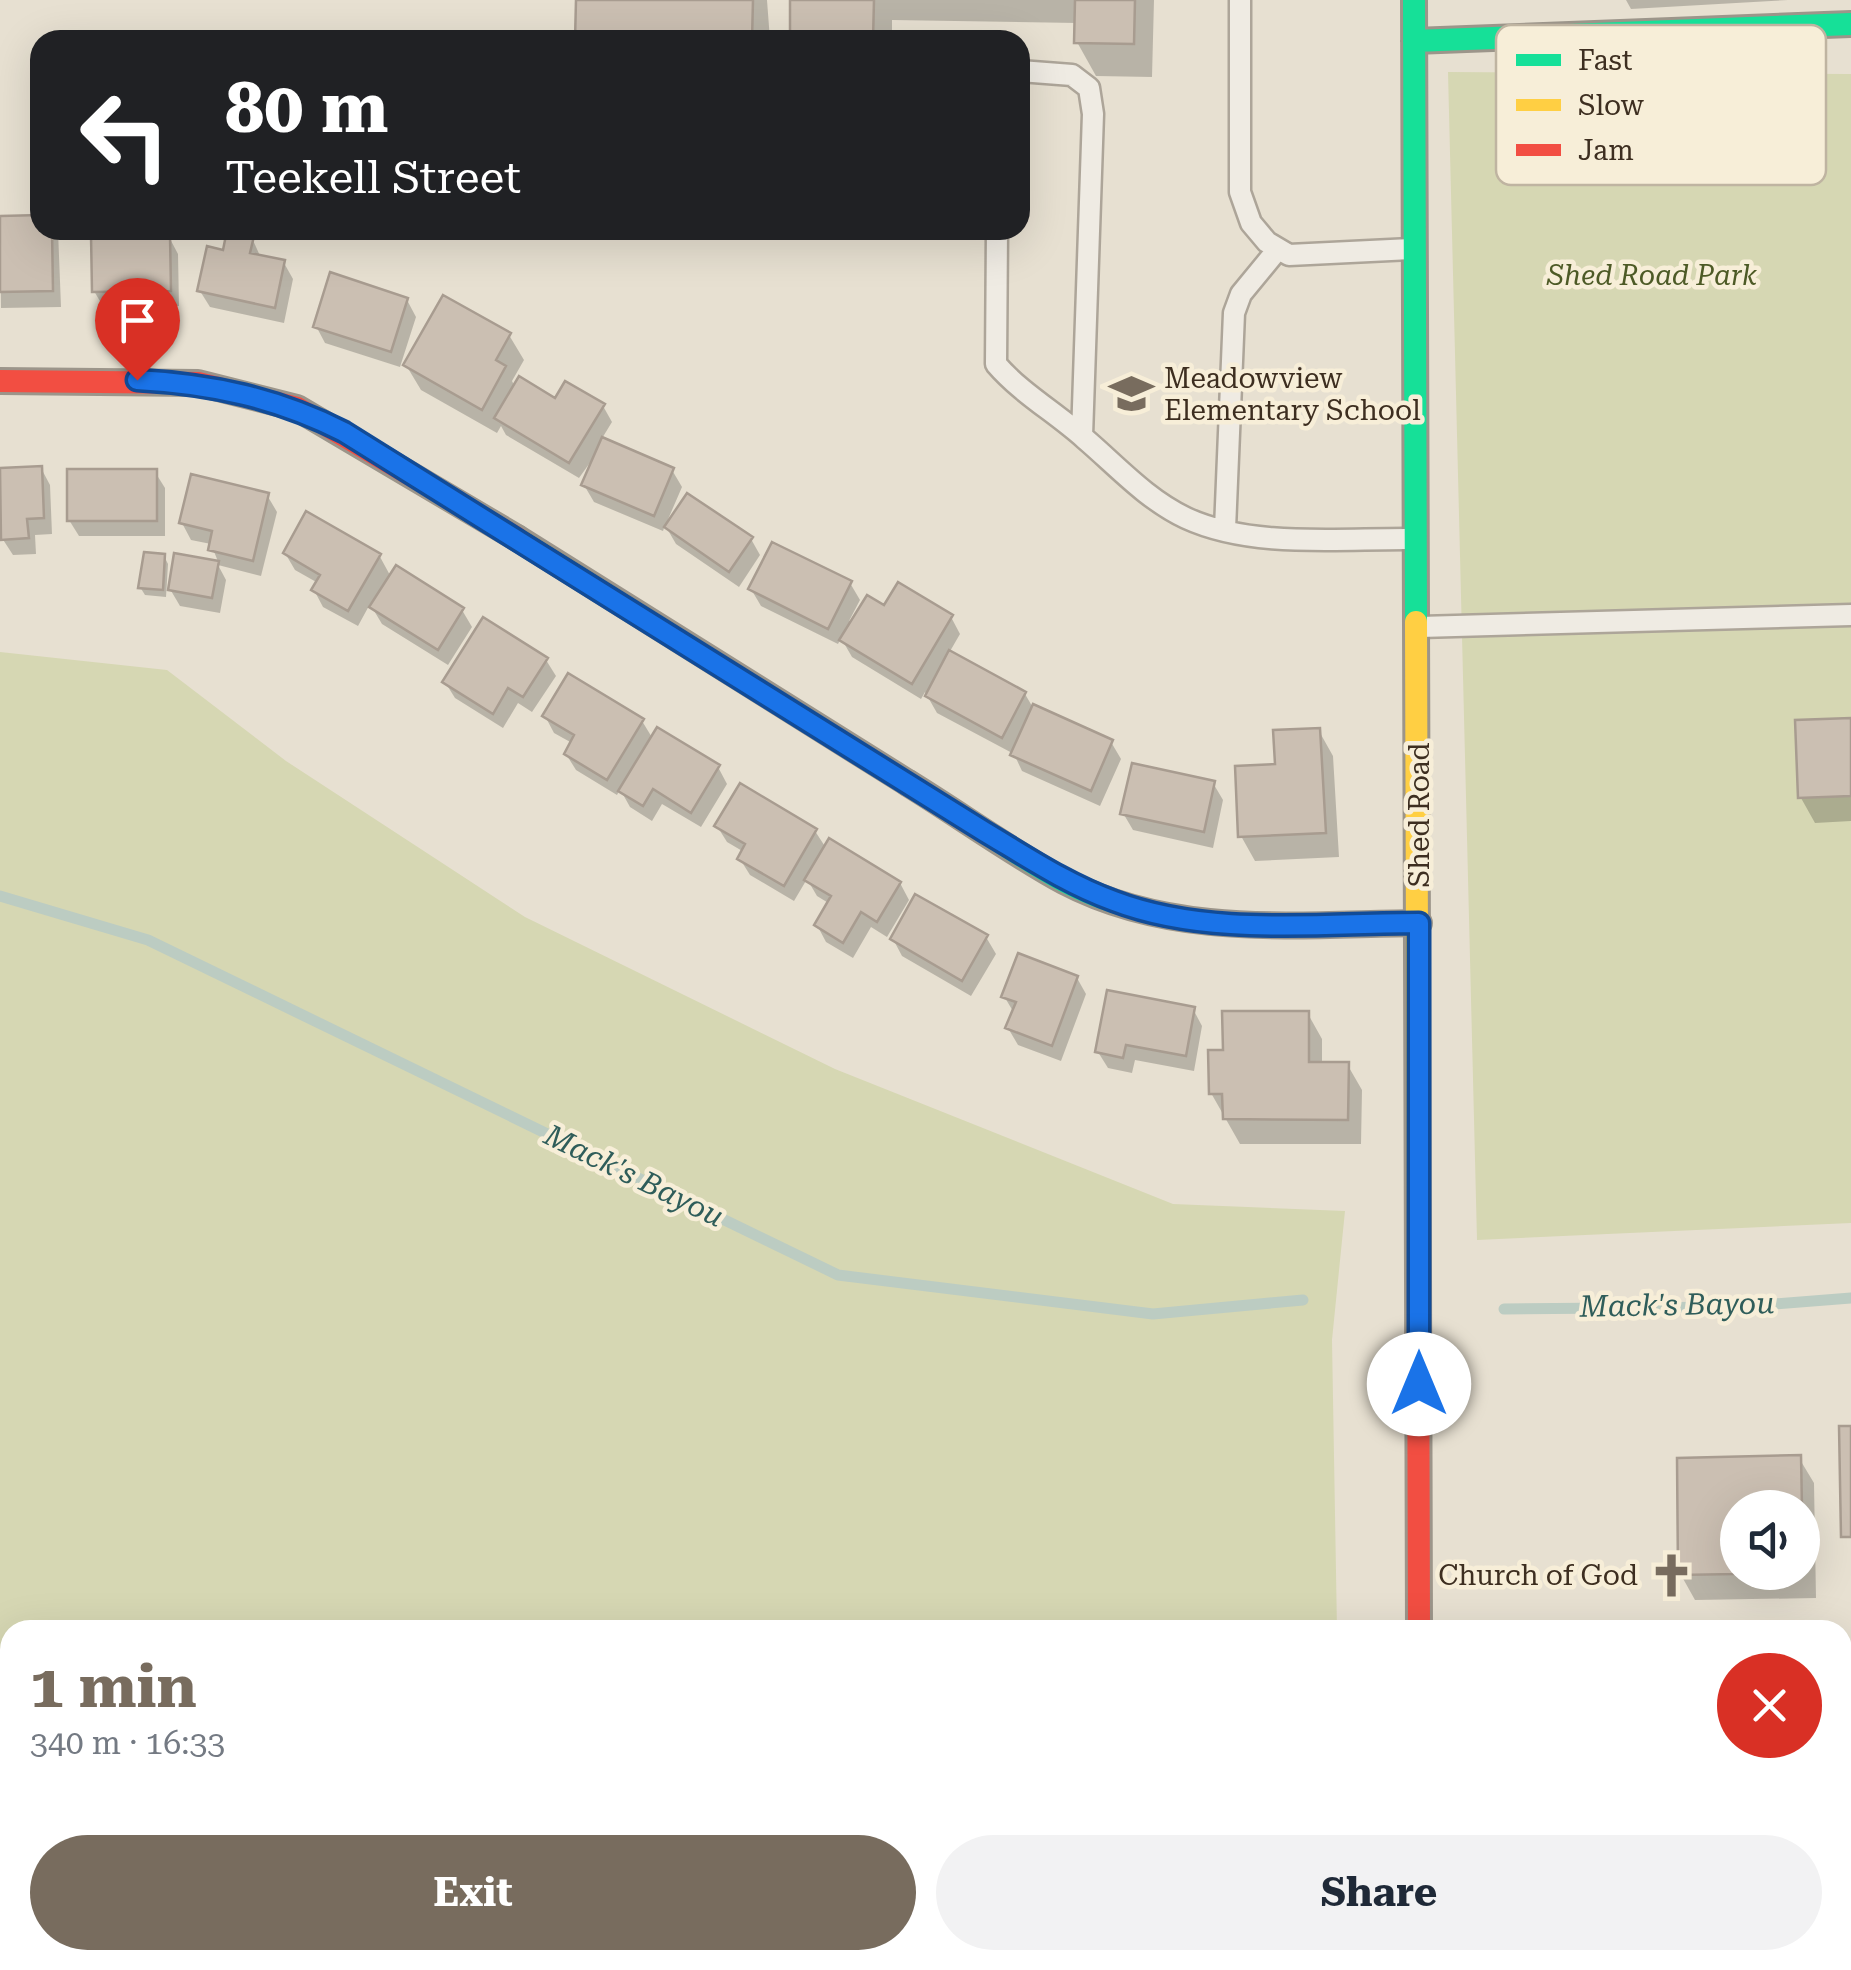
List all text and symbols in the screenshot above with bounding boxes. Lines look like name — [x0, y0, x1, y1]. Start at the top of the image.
legend — [1496, 25, 1826, 185]
text: Fast — [1578, 44, 1632, 77]
text: 80 m — [225, 67, 389, 149]
icon: left — [60, 70, 190, 200]
text: Slow — [1578, 89, 1645, 122]
text: Jam — [1578, 134, 1634, 167]
text: Teekell Street — [225, 151, 521, 204]
park label: Shed Road Park — [1546, 259, 1758, 292]
pin — [95, 278, 180, 381]
icon: arrive — [110, 293, 165, 348]
place label: Meadowview Elementary School — [1164, 362, 1421, 427]
school or university icon: Meadowview Elementary School — [1107, 370, 1155, 418]
street label: Shed Road — [1403, 743, 1436, 887]
water label: Mack's Bayou — [538, 1117, 730, 1234]
water label: Mack's Bayou — [1578, 1285, 1775, 1324]
position arrow — [1367, 1332, 1471, 1436]
map controls — [1720, 1490, 1820, 1590]
button: sound — [1720, 1490, 1820, 1590]
church icon: Church of God — [1647, 1551, 1695, 1599]
place label: Church of God — [1438, 1559, 1638, 1592]
text: 1 min — [30, 1651, 197, 1722]
button: close — [1717, 1653, 1822, 1758]
text: 340 m · 16:33 — [30, 1724, 225, 1762]
button: Exit — [30, 1835, 916, 1950]
button: Share — [936, 1835, 1822, 1950]

